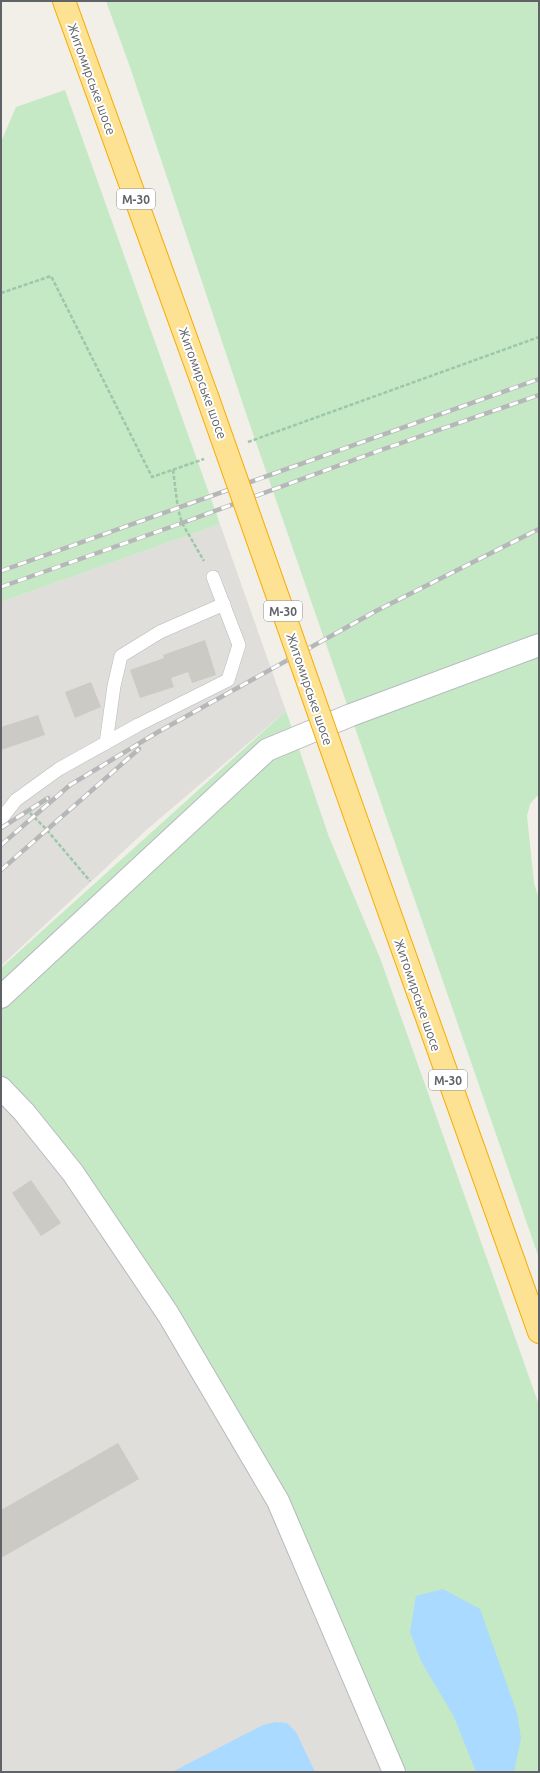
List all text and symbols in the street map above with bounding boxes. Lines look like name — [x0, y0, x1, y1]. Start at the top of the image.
street label: Житомирське шосе — [65, 21, 119, 137]
road number: М-30 — [117, 189, 155, 209]
street label: Житомирське шосе — [176, 325, 230, 441]
road number: М-30 — [264, 601, 302, 621]
street label: Житомирське шосе — [284, 631, 336, 747]
street label: Житомирське шосе — [392, 937, 444, 1053]
road number: М-30 — [429, 1070, 467, 1090]

